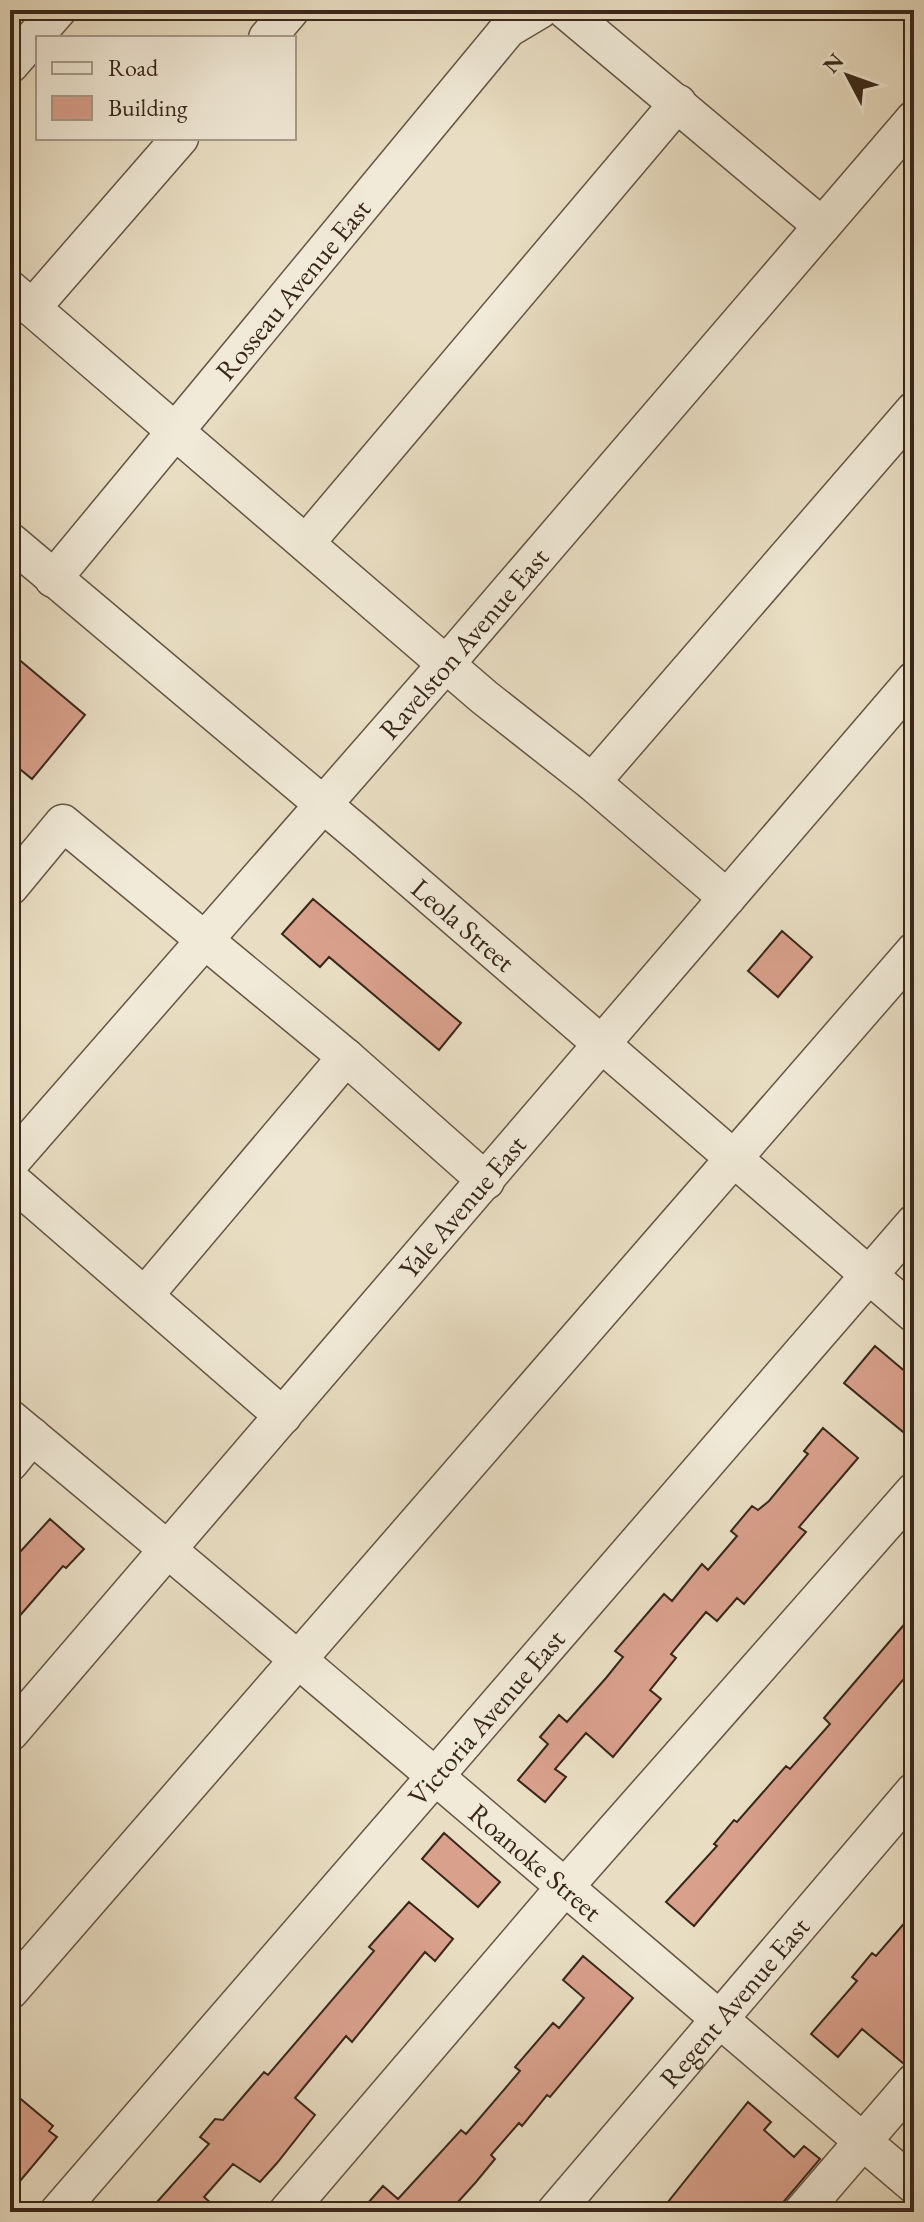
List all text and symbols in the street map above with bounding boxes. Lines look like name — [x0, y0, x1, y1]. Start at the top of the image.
legend — [36, 36, 296, 140]
north arrow — [808, 36, 888, 116]
text: N — [816, 47, 850, 79]
text: Road — [108, 52, 159, 83]
text: Building — [108, 92, 188, 123]
street label: Rosseau Avenue East — [207, 191, 378, 387]
street label: Ravelston Avenue East — [371, 540, 556, 746]
street label: Leola Street — [404, 870, 523, 980]
street label: Yale Avenue East — [390, 1127, 534, 1286]
street label: Victoria Avenue East — [400, 1621, 573, 1813]
street label: Roanoke Street — [462, 1795, 610, 1929]
street label: Regent Avenue East — [651, 1909, 817, 2095]

